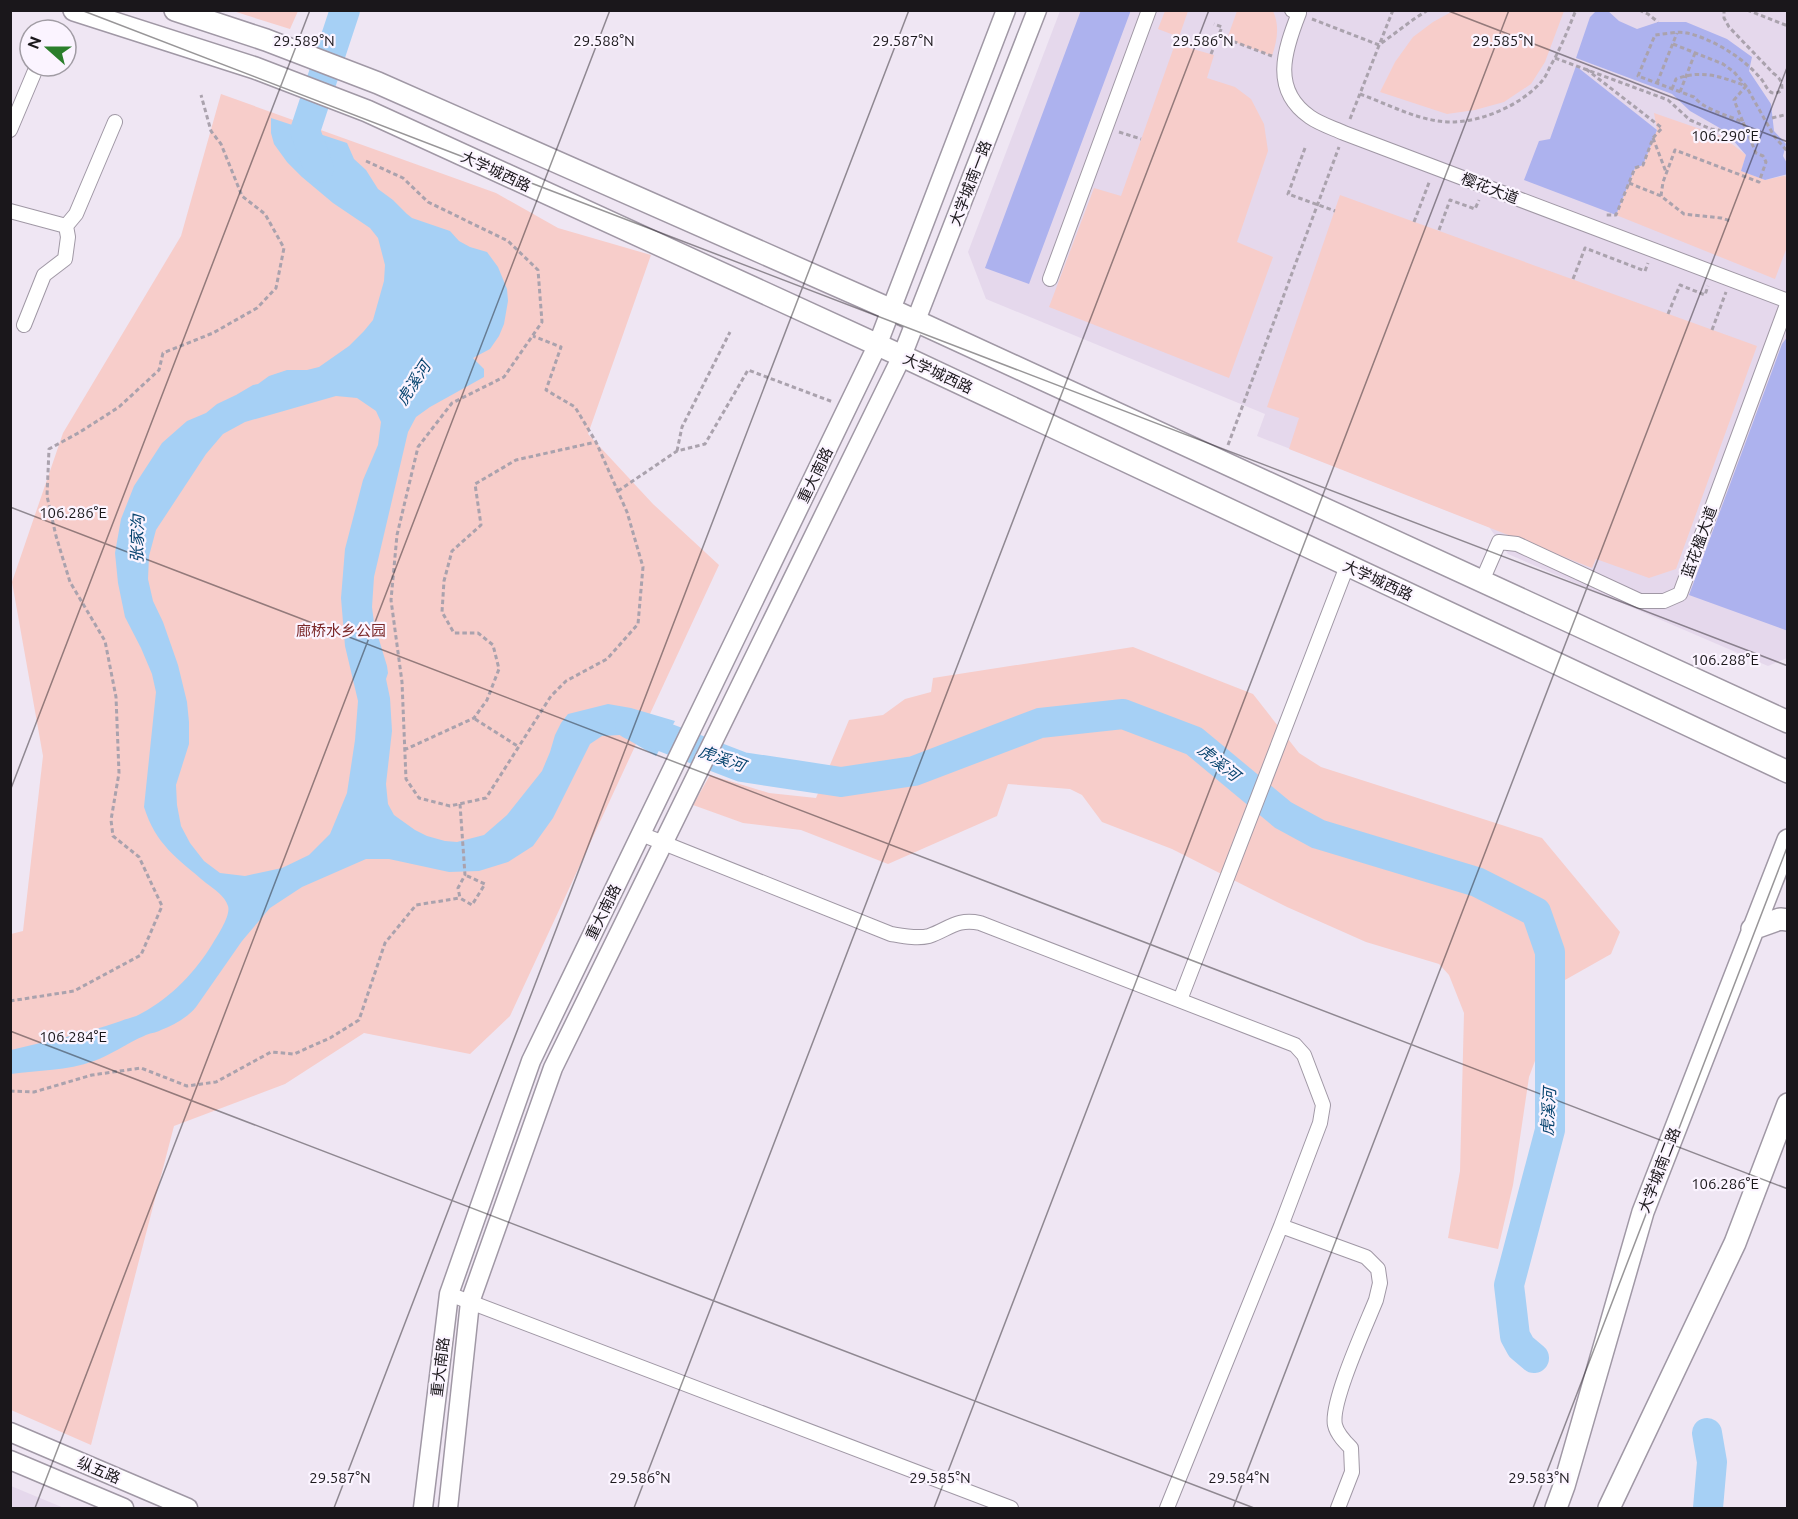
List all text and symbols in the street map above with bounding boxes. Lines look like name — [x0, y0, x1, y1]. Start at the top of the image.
north arrow — [18, 18, 78, 78]
text: 29.589°N — [273, 32, 335, 49]
text: 29.588°N — [573, 32, 635, 49]
text: 29.587°N — [872, 32, 934, 49]
text: 29.586°N — [1172, 32, 1234, 49]
text: 29.585°N — [1472, 32, 1534, 49]
text: N — [23, 34, 45, 51]
text: 106.290°E — [1691, 127, 1759, 144]
street label: 大学城南一路 — [946, 138, 994, 228]
street label: 大学城西路 — [458, 147, 534, 195]
street label: 樱花大道 — [1459, 169, 1521, 207]
street label: 大学城西路 — [900, 349, 976, 397]
water label: 虎溪河 — [392, 355, 435, 408]
street label: 重大南路 — [794, 444, 836, 506]
text: 106.286°E — [39, 504, 107, 521]
street label: 蓝花楹大道 — [1678, 504, 1720, 580]
water label: 张家沟 — [128, 513, 146, 563]
street label: 大学城西路 — [1340, 556, 1416, 604]
park label: 廊桥水乡公园 — [296, 622, 386, 639]
text: 106.288°E — [1691, 651, 1759, 668]
water label: 虎溪河 — [1195, 740, 1246, 786]
water label: 虎溪河 — [696, 741, 750, 776]
street label: 重大南路 — [582, 881, 624, 943]
text: 106.284°E — [39, 1028, 107, 1045]
water label: 虎溪河 — [1538, 1085, 1558, 1136]
street label: 大学城南二路 — [1635, 1125, 1683, 1215]
text: 106.286°E — [1691, 1175, 1759, 1192]
street label: 重大南路 — [428, 1336, 452, 1398]
street label: 纵五路 — [75, 1453, 123, 1487]
text: 29.587°N — [309, 1469, 371, 1486]
text: 29.586°N — [609, 1469, 671, 1486]
text: 29.585°N — [909, 1469, 971, 1486]
text: 29.584°N — [1208, 1469, 1270, 1486]
text: 29.583°N — [1508, 1469, 1570, 1486]

